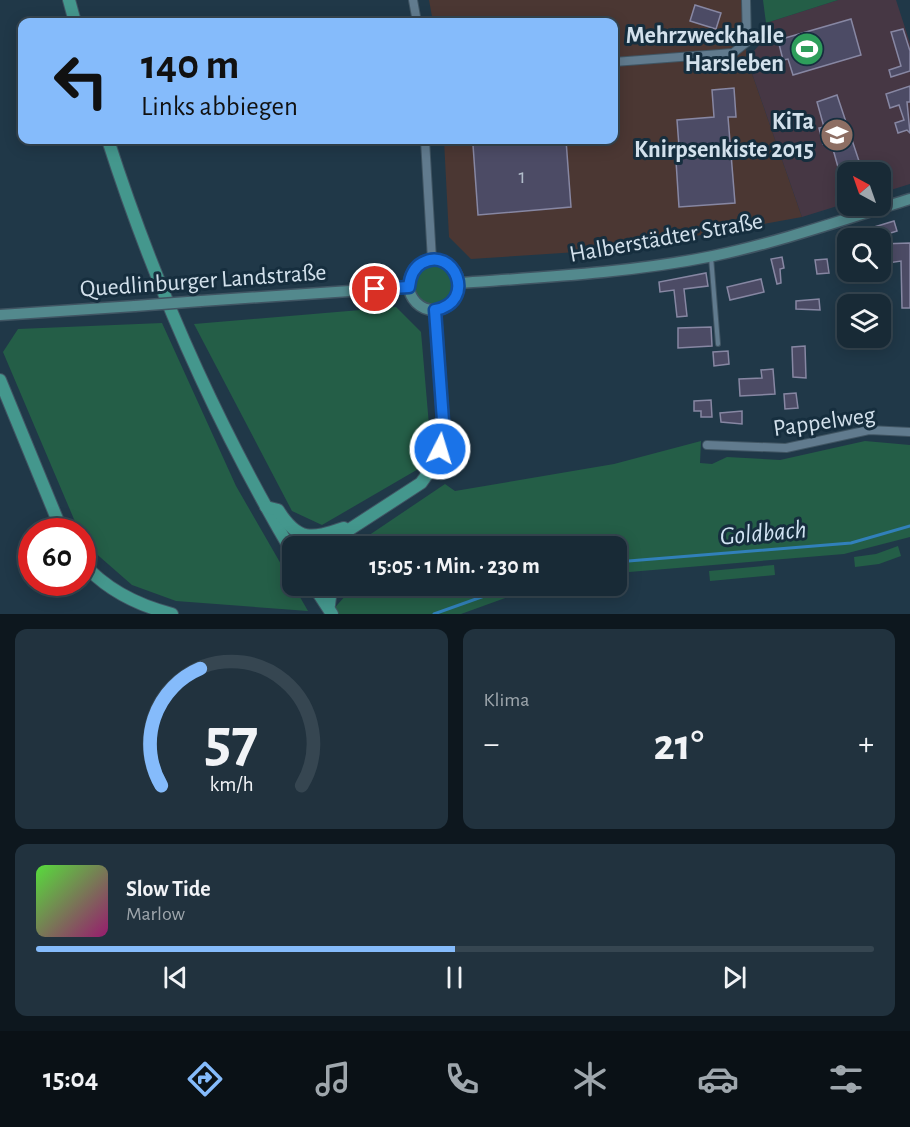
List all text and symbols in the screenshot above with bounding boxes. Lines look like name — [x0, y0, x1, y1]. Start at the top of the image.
place label: Mehrzweckhalle Harsleben — [626, 24, 784, 76]
sports icon: Mehrzweckhalle Harsleben — [789, 31, 825, 67]
icon: left — [42, 42, 120, 120]
text: 140 m — [141, 44, 239, 86]
text: Links abbiegen — [141, 93, 298, 120]
place label: KiTa Knirpsenkiste 2015 — [634, 110, 814, 162]
school or university icon: KiTa Knirpsenkiste 2015 — [819, 117, 855, 153]
north arrow — [837, 162, 891, 216]
map controls — [837, 162, 891, 348]
house number: 1 — [518, 166, 526, 187]
street label: Halberstädter Straße — [567, 209, 765, 267]
button: search — [837, 228, 891, 282]
street label: Quedlinburger Landstraße — [79, 260, 327, 302]
pin — [349, 263, 400, 314]
icon: arrive — [358, 272, 391, 305]
button: layers — [837, 294, 891, 348]
street label: Pappelweg — [772, 403, 877, 441]
position arrow — [408, 417, 472, 481]
water label: Goldbach — [719, 516, 807, 550]
speed limit sign: 60 — [18, 518, 96, 596]
text: 15:05 · 1 Min. · 230 m — [369, 555, 540, 577]
text: Klima — [484, 690, 529, 710]
text: 57 — [204, 710, 258, 772]
text: 21° — [653, 723, 704, 768]
text: − — [484, 728, 499, 761]
text: + — [858, 728, 874, 761]
text: km/h — [209, 774, 253, 795]
text: Slow Tide — [126, 878, 211, 900]
text: Marlow — [126, 904, 185, 924]
icon: previous — [159, 961, 192, 994]
icon: pause — [438, 961, 471, 994]
icon: next — [718, 961, 751, 994]
icon: directions — [184, 1058, 226, 1100]
icon: music — [312, 1058, 354, 1100]
icon: phone — [441, 1058, 483, 1100]
icon: climate — [569, 1058, 611, 1100]
icon: car — [697, 1058, 739, 1100]
icon: filters — [825, 1058, 867, 1100]
text: 15:04 — [43, 1065, 98, 1092]

